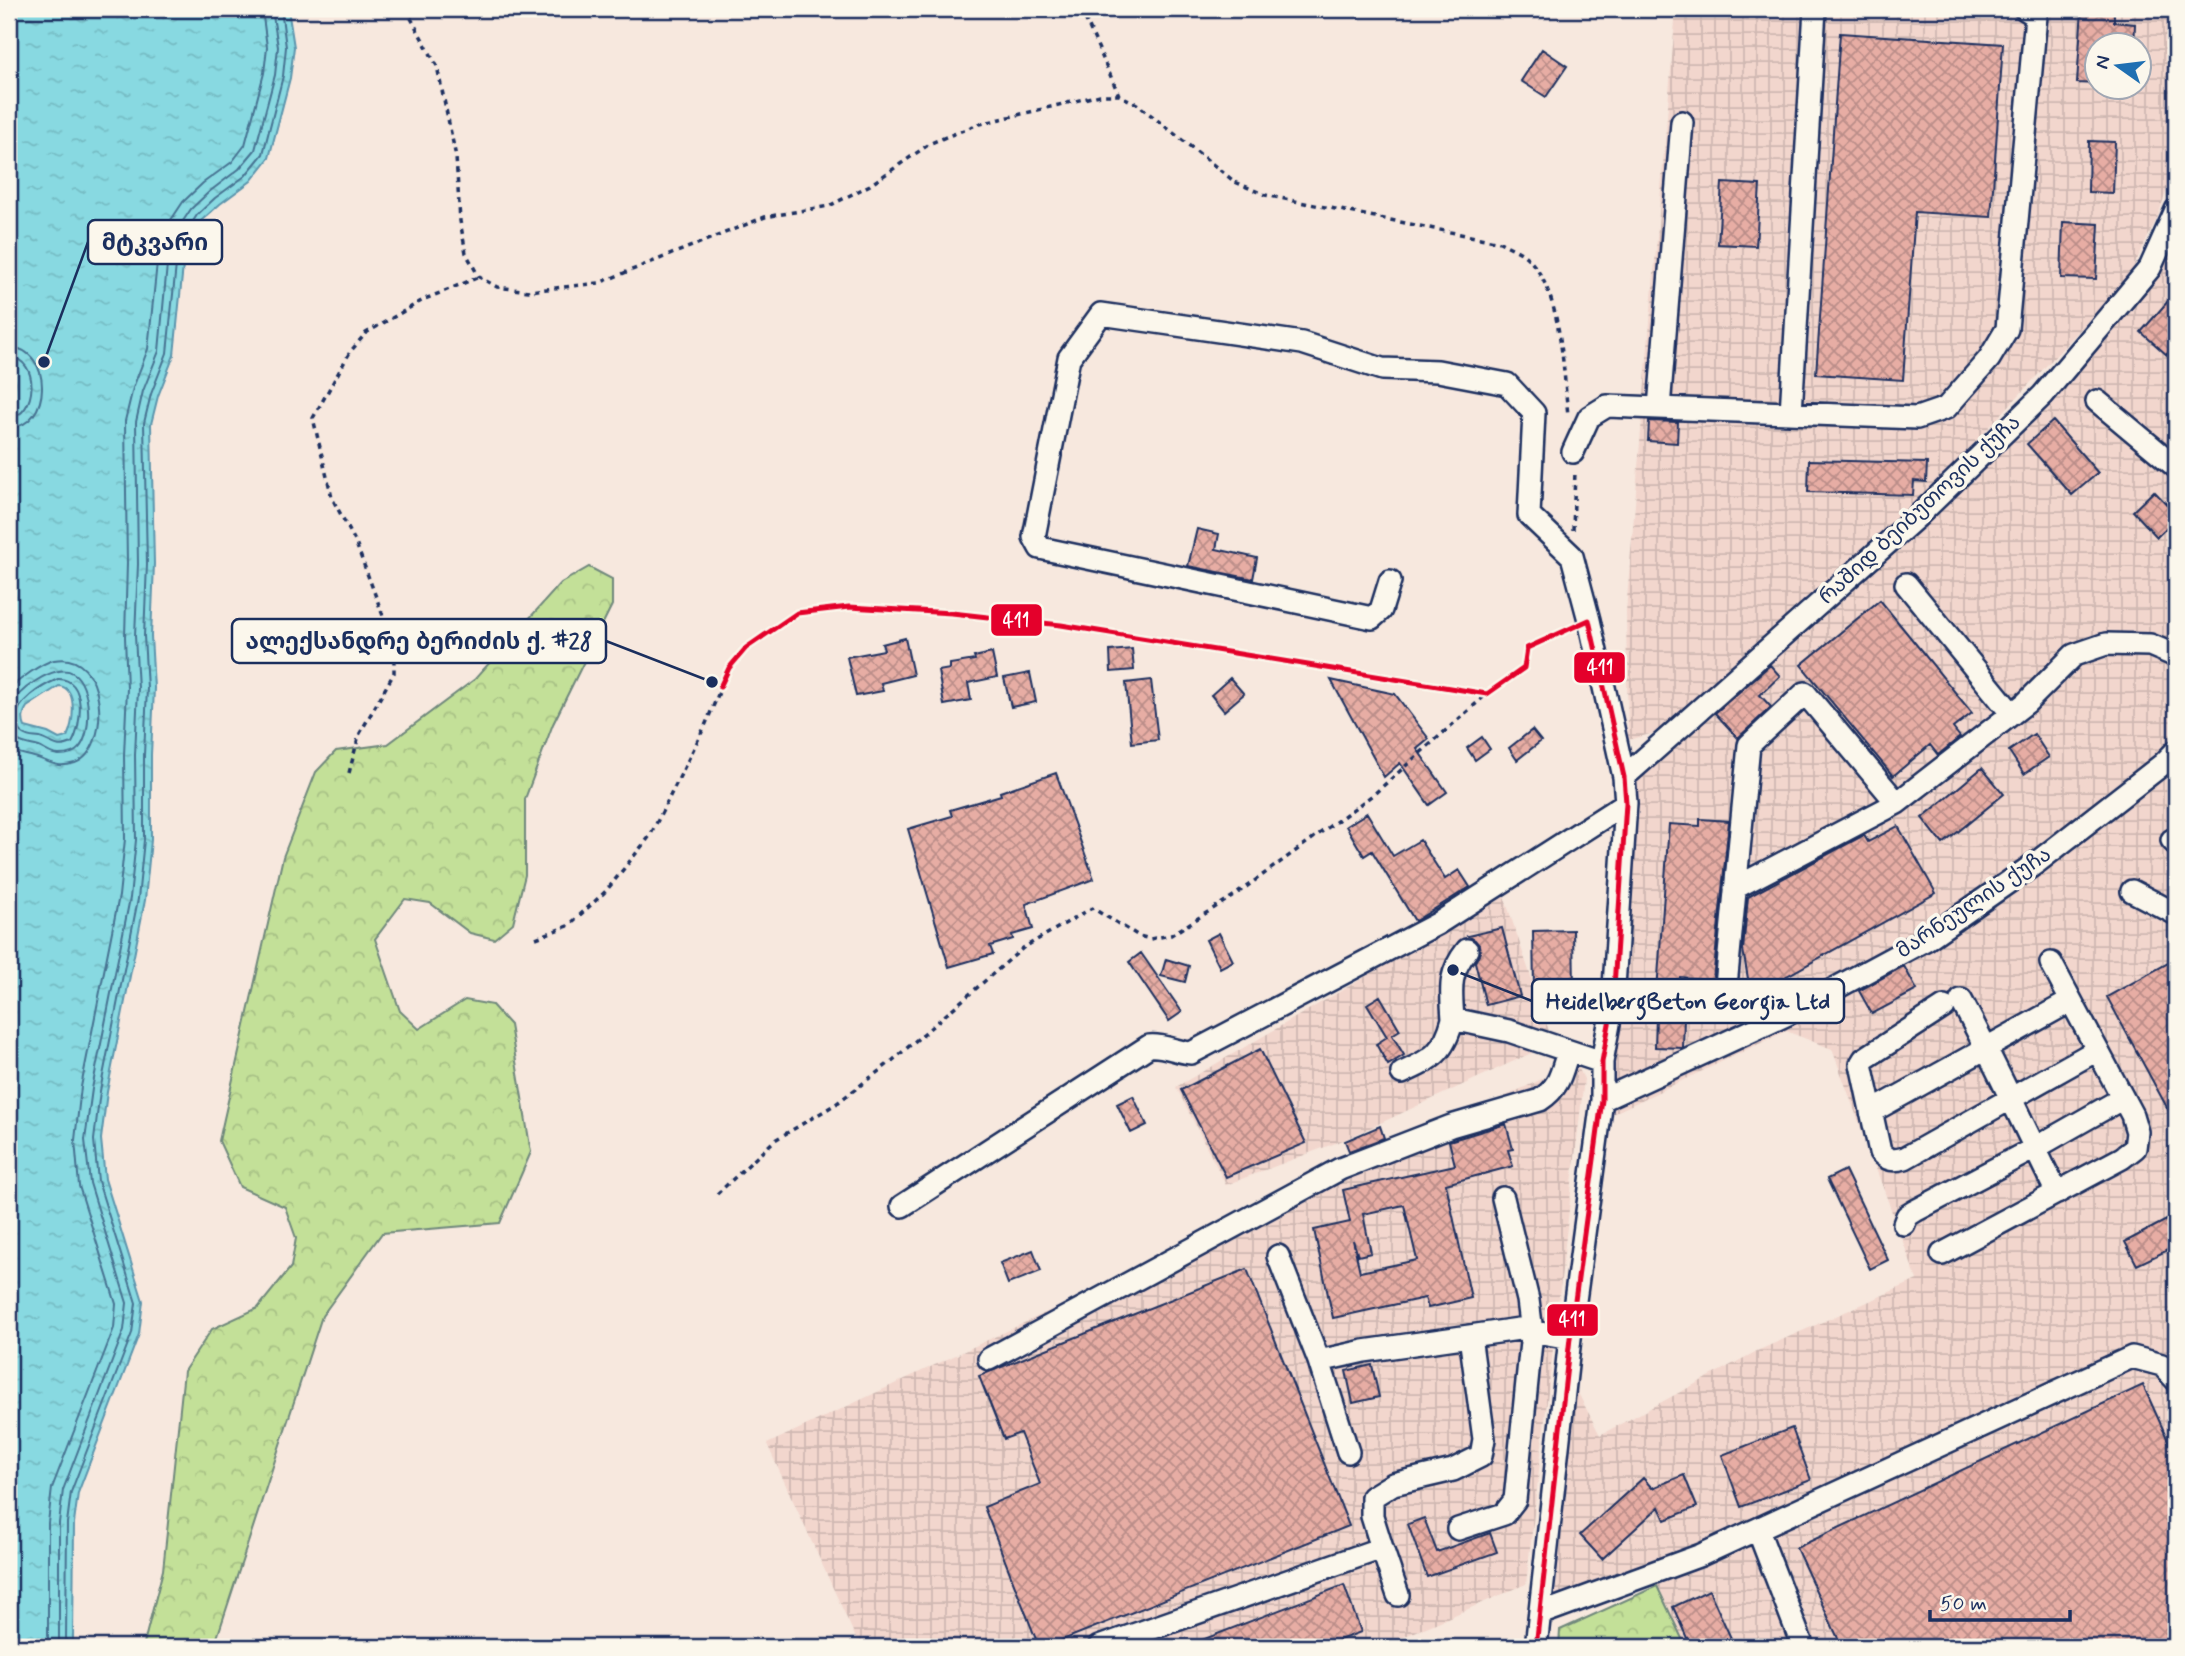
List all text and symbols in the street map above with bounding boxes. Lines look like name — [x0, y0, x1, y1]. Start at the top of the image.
north arrow — [2084, 32, 2154, 102]
text: N — [2089, 53, 2117, 71]
callout: მტკვარი — [88, 220, 222, 264]
text: მტკვარი — [102, 229, 208, 259]
street label: რაშიდ ბეიბუთოვის ქუჩა — [1813, 409, 2027, 611]
line badge: 411 — [990, 603, 1043, 637]
text: 411 — [1003, 609, 1029, 634]
callout: ალექსანდრე ბერიძის ქ. #28 — [232, 619, 606, 663]
text: ალექსანდრე ბერიძის ქ. #28 — [246, 628, 592, 658]
line badge: 411 — [1573, 651, 1626, 684]
text: 411 — [1587, 656, 1613, 681]
street label: მარნეულის ქუჩა — [1891, 841, 2057, 965]
callout: HeidelbergBeton Georgia Ltd — [1532, 979, 1844, 1023]
text: HeidelbergBeton Georgia Ltd — [1546, 988, 1830, 1021]
line badge: 411 — [1546, 1303, 1599, 1337]
text: 411 — [1559, 1308, 1585, 1333]
scale bar — [1930, 1579, 2070, 1623]
text: 50 m — [1940, 1590, 1987, 1618]

